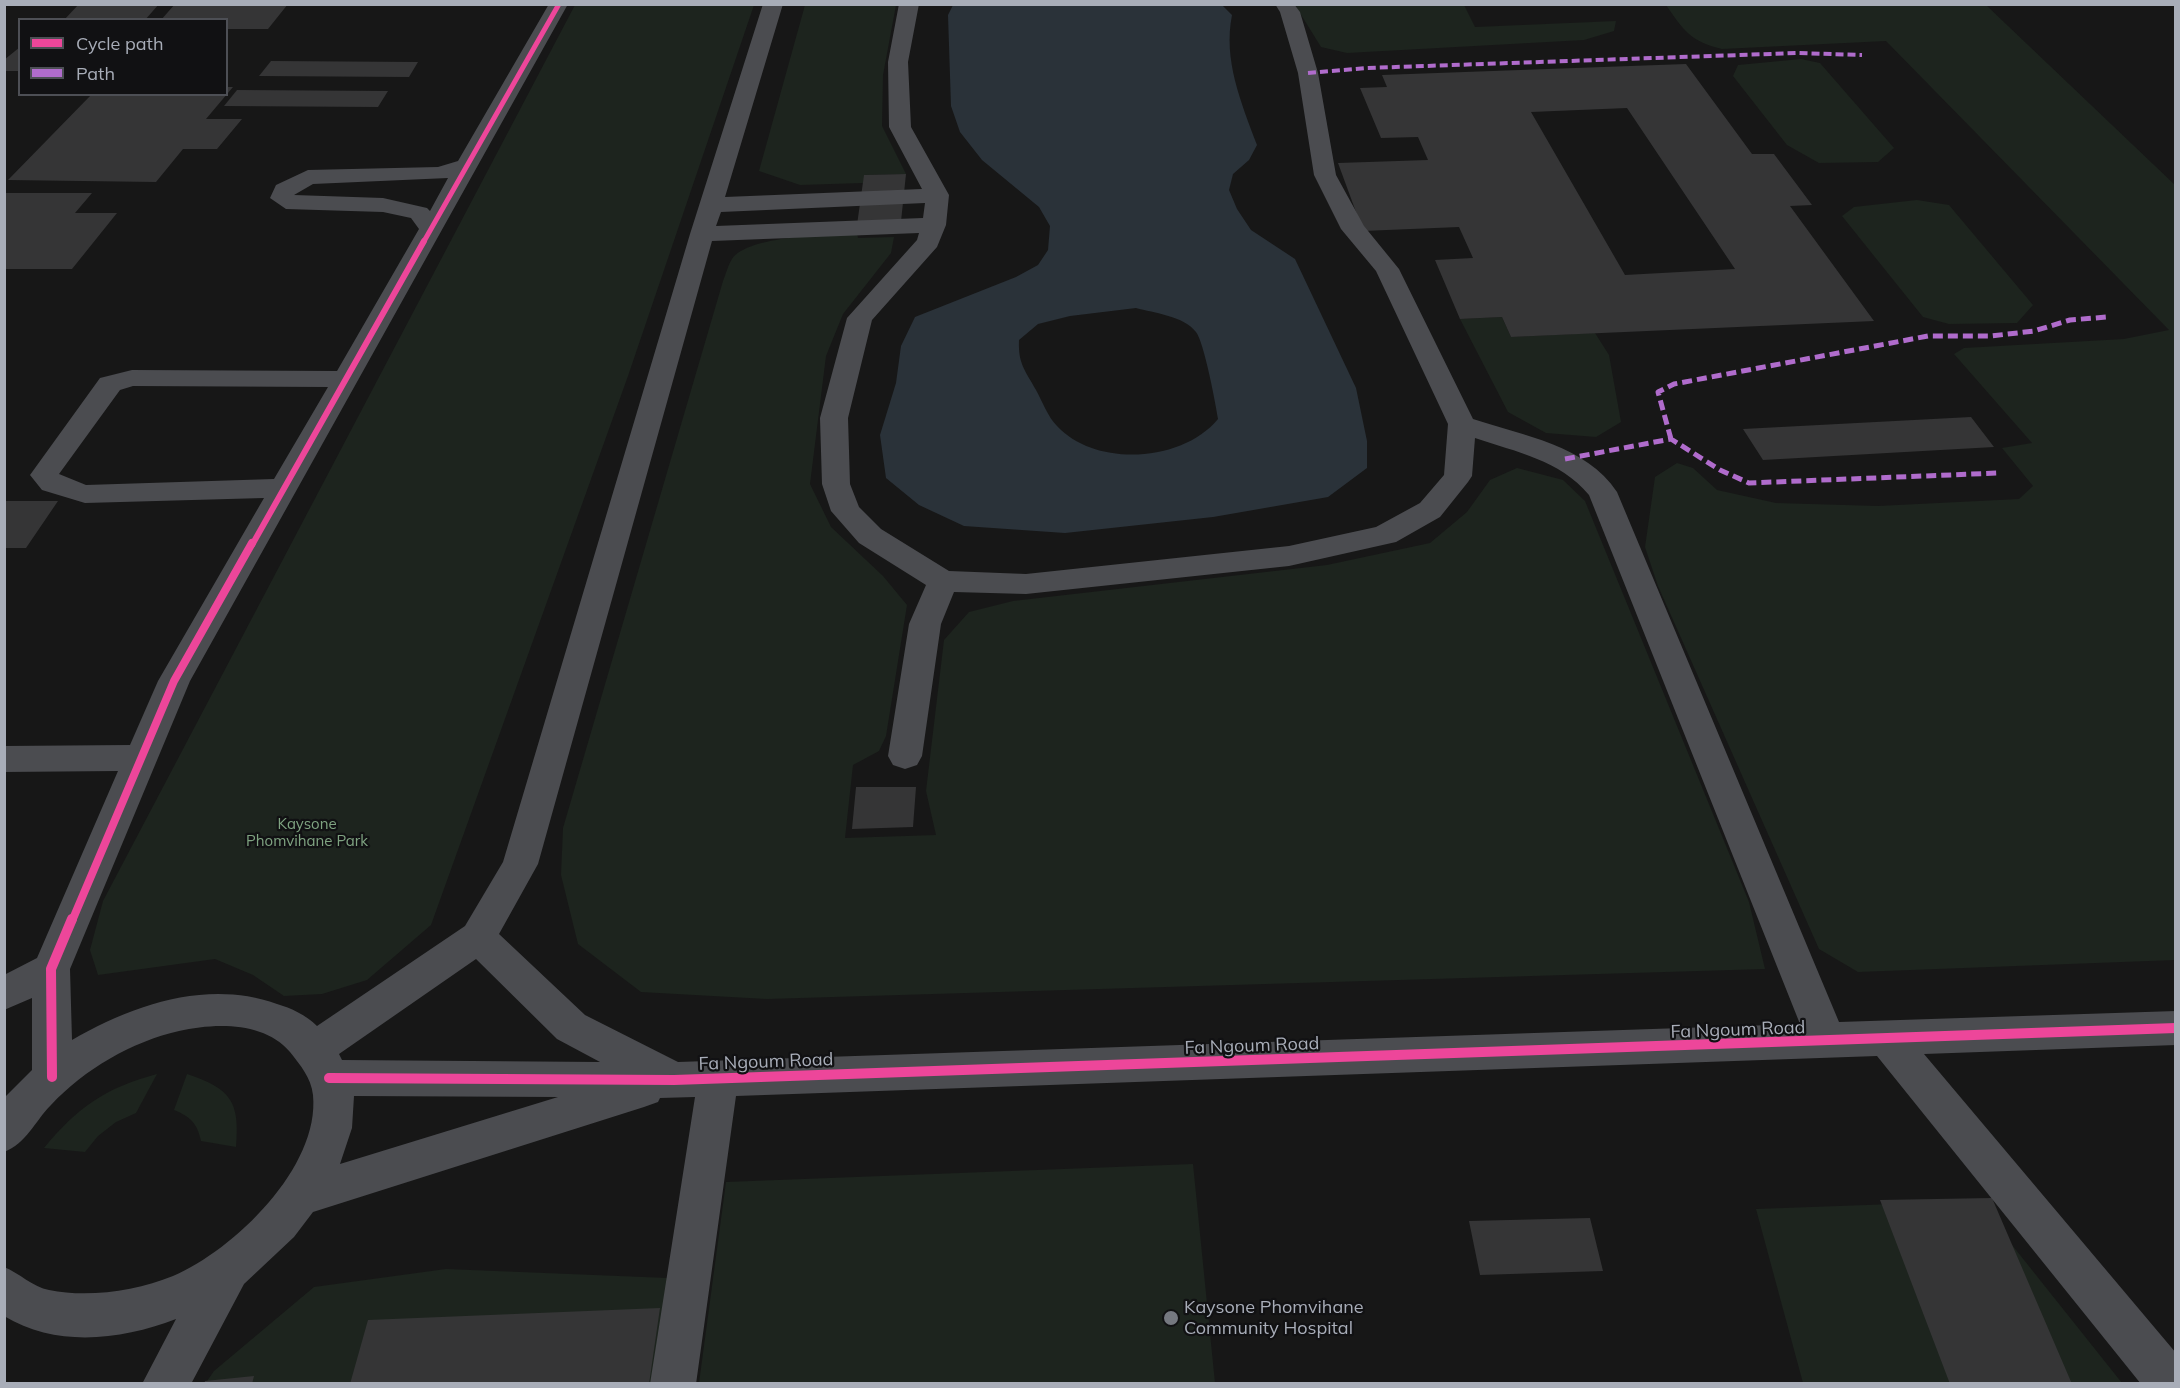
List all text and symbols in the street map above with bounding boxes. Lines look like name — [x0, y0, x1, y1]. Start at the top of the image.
legend — [18, 18, 228, 96]
text: Cycle path — [76, 32, 163, 55]
text: Path — [76, 62, 115, 85]
park label: Kaysone Phomvihane Park — [246, 815, 368, 850]
street label: Fa Ngoum Road — [1670, 1017, 1806, 1043]
street label: Fa Ngoum Road — [1184, 1033, 1320, 1059]
street label: Fa Ngoum Road — [698, 1049, 834, 1075]
place label: Kaysone Phomvihane Community Hospital — [1184, 1297, 1364, 1340]
marker: Kaysone Phomvihane Community Hospital — [1162, 1309, 1180, 1327]

